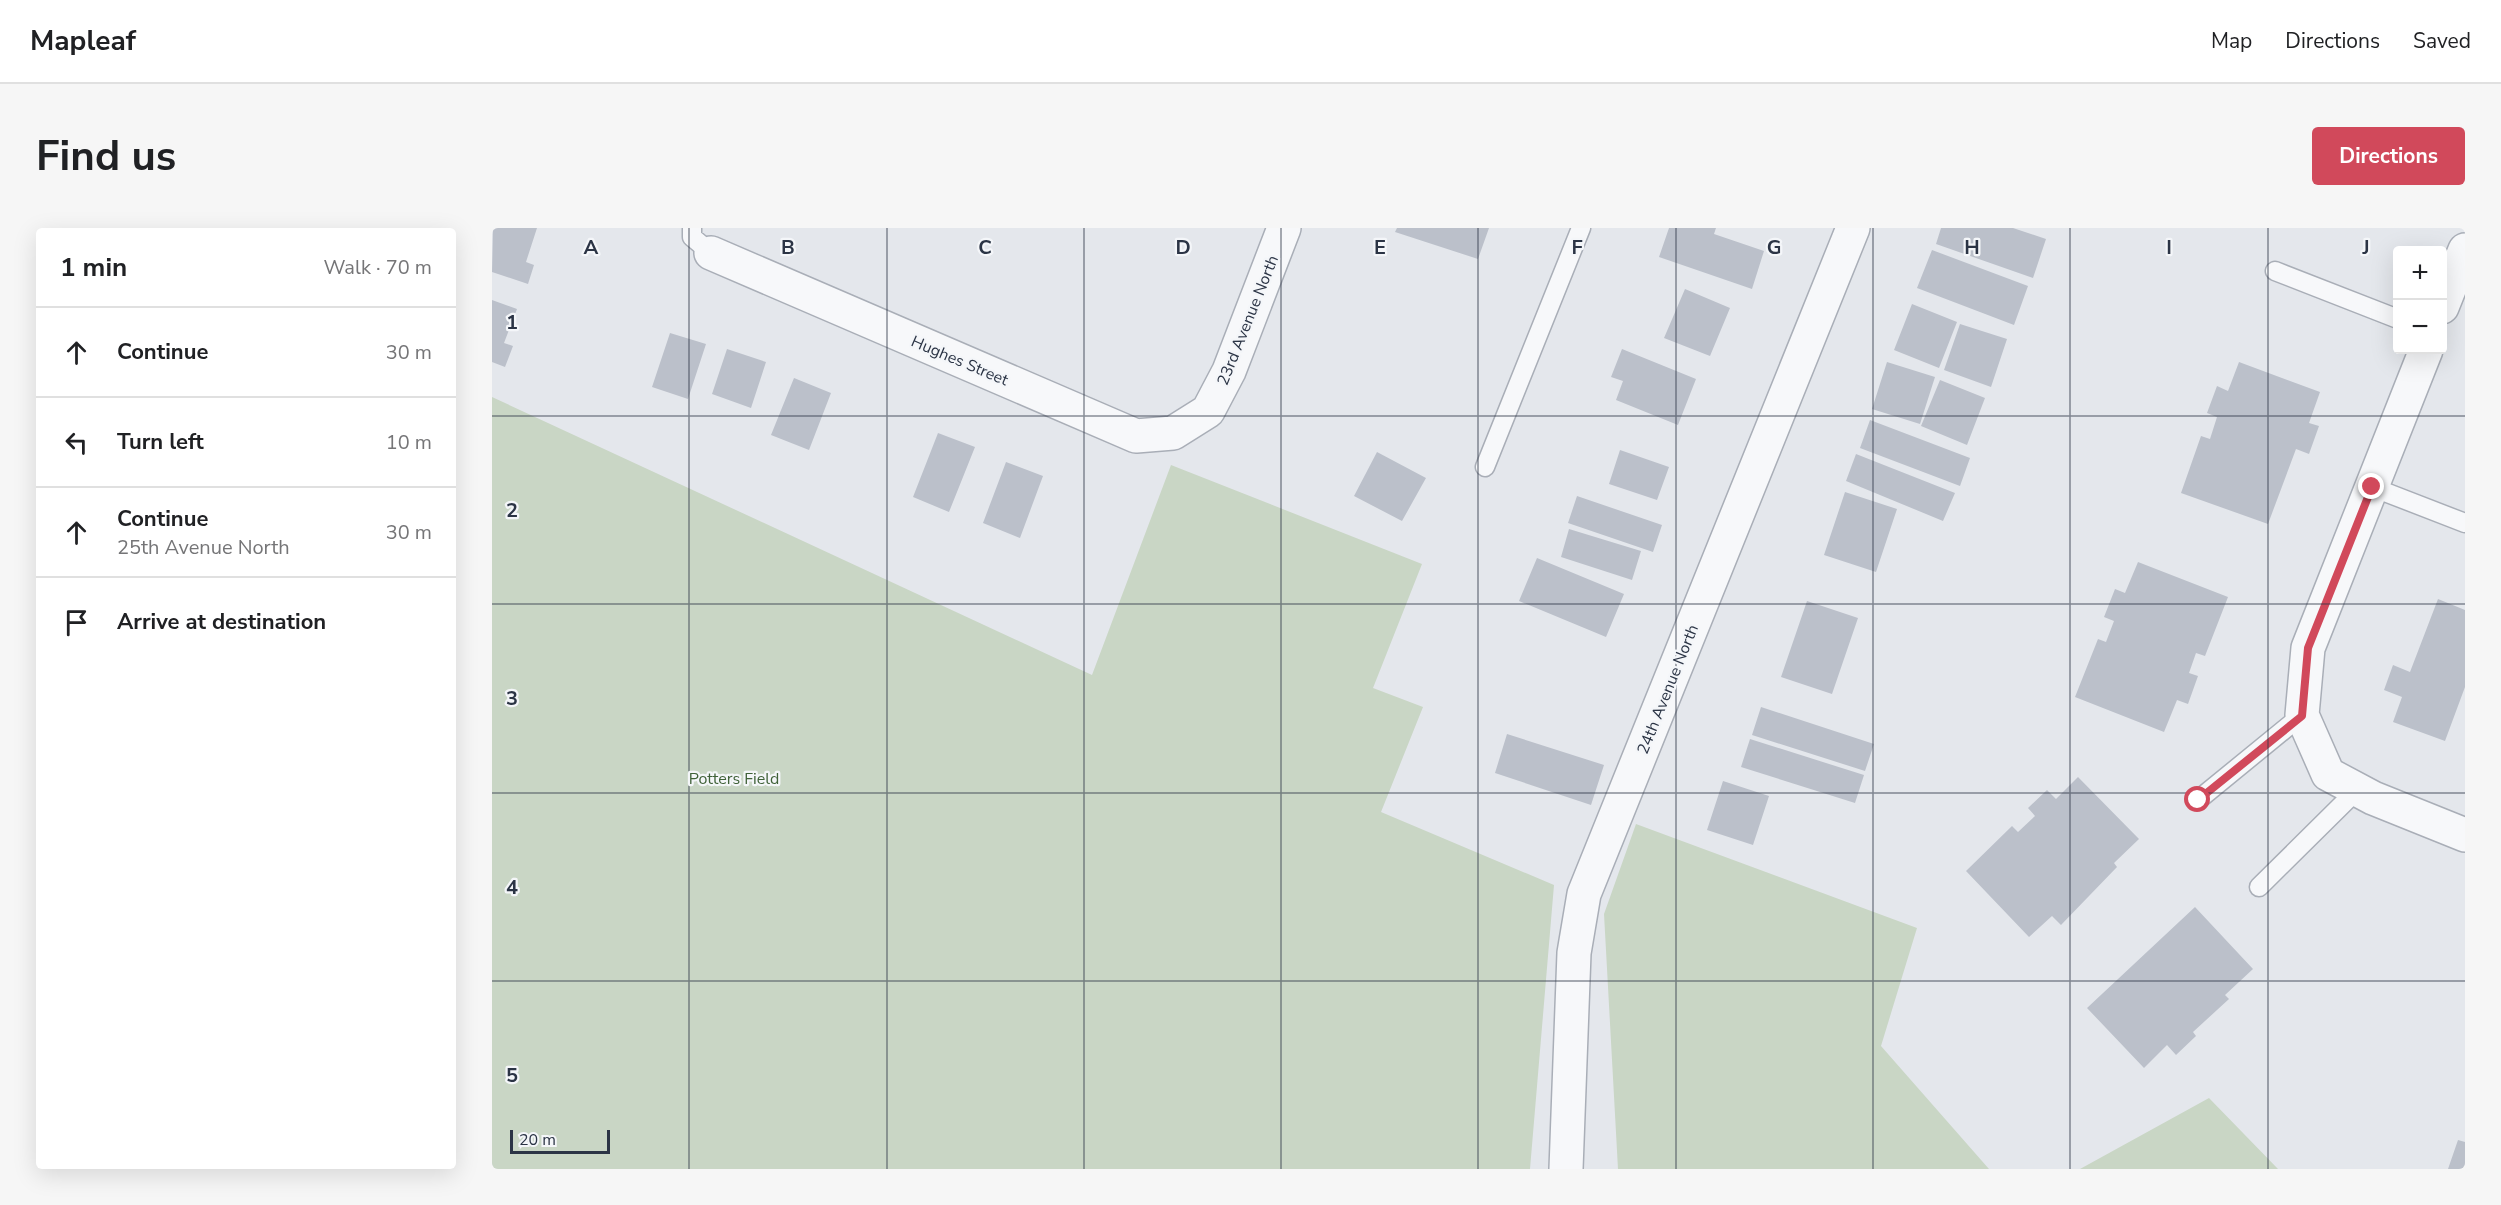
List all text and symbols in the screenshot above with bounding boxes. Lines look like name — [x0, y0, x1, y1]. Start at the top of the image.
text: Mapleaf — [30, 22, 136, 60]
text: Map — [2211, 27, 2252, 55]
text: Directions — [2285, 27, 2380, 55]
text: Saved — [2413, 27, 2471, 55]
button: Directions — [2312, 127, 2465, 185]
text: Find us — [36, 128, 176, 185]
text: A — [584, 234, 599, 261]
text: B — [781, 234, 795, 261]
text: C — [978, 234, 992, 261]
text: D — [1175, 234, 1191, 261]
text: E — [1374, 234, 1386, 261]
text: F — [1571, 234, 1583, 261]
text: G — [1767, 234, 1781, 261]
text: H — [1964, 234, 1980, 261]
text: I — [2166, 234, 2172, 261]
text: J — [2361, 234, 2370, 261]
map controls — [2393, 246, 2447, 354]
button: + — [2393, 246, 2447, 300]
text: 1 min — [60, 250, 127, 285]
street label: 23rd Avenue North — [1212, 252, 1284, 389]
text: Walk · 70 m — [324, 254, 432, 281]
button: − — [2393, 300, 2447, 354]
text: 1 — [506, 309, 518, 336]
street label: Hughes Street — [908, 331, 1012, 391]
icon: ahead — [60, 336, 93, 369]
text: Continue — [117, 337, 208, 367]
text: 30 m — [386, 339, 432, 366]
icon: left — [60, 426, 93, 459]
text: Turn left — [117, 427, 204, 457]
text: 10 m — [386, 429, 432, 456]
route end — [2358, 473, 2384, 499]
text: 2 — [506, 497, 518, 524]
text: Continue — [117, 504, 208, 534]
icon: ahead — [60, 516, 93, 549]
text: 30 m — [386, 519, 432, 546]
text: 25th Avenue North — [117, 534, 290, 561]
icon: arrive — [60, 606, 93, 639]
text: Arrive at destination — [117, 607, 326, 637]
street label: 24th Avenue North — [1632, 621, 1704, 758]
text: 3 — [506, 685, 518, 712]
park label: Potters Field — [689, 768, 779, 790]
route start — [2184, 786, 2210, 812]
text: 4 — [506, 874, 518, 901]
text: 5 — [506, 1062, 518, 1089]
scale bar — [510, 1127, 610, 1154]
text: 20 m — [519, 1129, 556, 1151]

